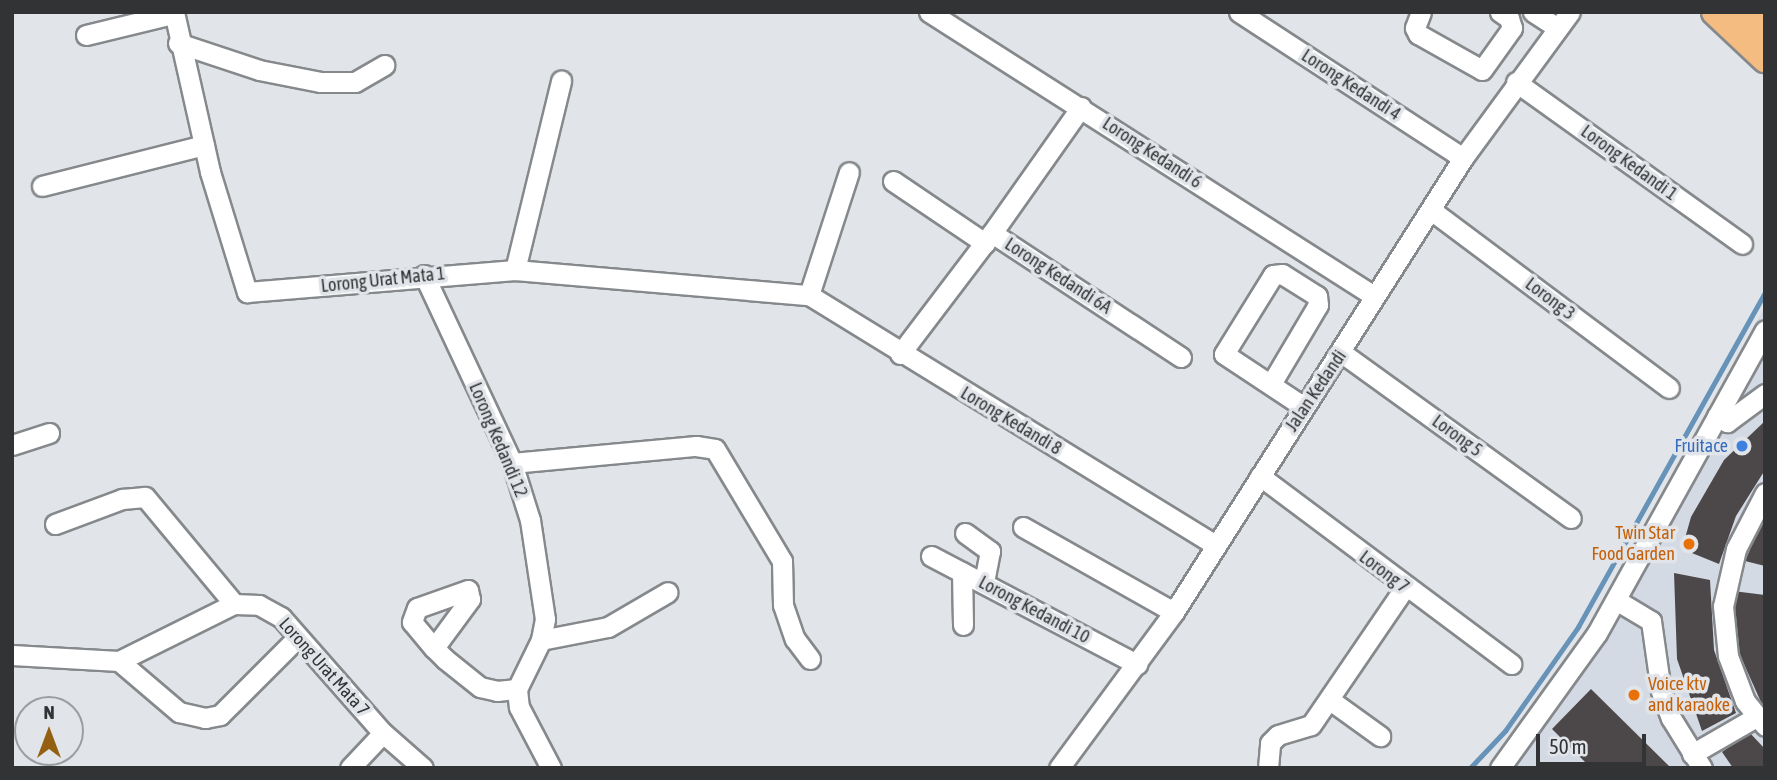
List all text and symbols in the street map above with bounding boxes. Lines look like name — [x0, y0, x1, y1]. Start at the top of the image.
street label: Lorong Kedandi 4 — [1297, 45, 1405, 125]
street label: Lorong Kedandi 6 — [1098, 113, 1206, 193]
street label: Lorong Kedandi 1 — [1577, 121, 1681, 205]
street label: Lorong Kedandi 6A — [1001, 234, 1115, 318]
street label: Lorong Urat Mata 1 — [320, 263, 446, 297]
street label: Lorong 3 — [1521, 273, 1579, 325]
street label: Jalan Kedandi — [1281, 346, 1351, 436]
street label: Lorong Kedandi 12 — [464, 379, 532, 501]
street label: Lorong Kedandi 8 — [957, 382, 1065, 460]
street label: Lorong 5 — [1428, 411, 1486, 461]
place label: Fruitace — [1675, 435, 1728, 457]
marker: Fruitace — [1734, 438, 1750, 454]
place label: Twin Star Food Garden — [1592, 523, 1675, 566]
marker: Twin Star Food Garden — [1681, 536, 1697, 552]
street label: Lorong 7 — [1355, 546, 1413, 598]
street label: Lorong Kedandi 10 — [975, 572, 1093, 648]
street label: Lorong Urat Mata 7 — [274, 613, 374, 721]
place label: Voice ktv and karaoke — [1648, 674, 1730, 716]
marker: Voice ktv and karaoke — [1626, 687, 1642, 703]
north arrow — [14, 696, 84, 766]
text: N — [43, 701, 55, 723]
scale bar — [1539, 720, 1649, 764]
text: 50 m — [1549, 734, 1587, 758]

